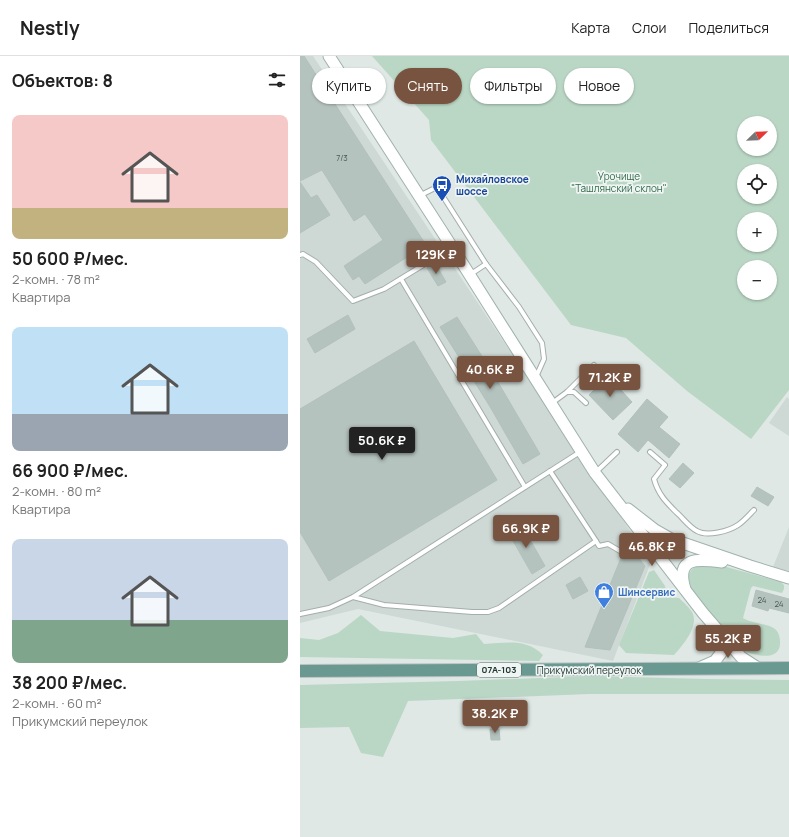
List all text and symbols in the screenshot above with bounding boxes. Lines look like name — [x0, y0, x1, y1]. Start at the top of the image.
text: Nestly — [20, 15, 80, 41]
text: Карта — [571, 18, 610, 37]
text: Слои — [632, 18, 666, 37]
text: Поделиться — [688, 18, 769, 37]
chip: Купить — [312, 68, 386, 104]
chip: Снять — [394, 68, 462, 104]
chip: Фильтры — [470, 68, 556, 104]
chip: Новое — [564, 68, 634, 104]
text: Объектов: 8 — [12, 69, 113, 92]
icon: filters — [266, 69, 288, 91]
north arrow — [737, 116, 777, 156]
map controls — [737, 116, 777, 300]
icon: home — [114, 141, 186, 213]
house number: 7/3 — [336, 152, 348, 163]
button: locate — [737, 164, 777, 204]
park label: Урочище "Ташлянский склон" — [571, 169, 667, 195]
place label: Михайловское шоссе — [456, 172, 529, 198]
bus stop icon: Михайловское шоссе — [431, 174, 453, 202]
button: + — [737, 212, 777, 252]
pin: 129K ₽ — [403, 241, 469, 275]
text: 129K ₽ — [415, 245, 457, 263]
text: 50 600 ₽/мес. — [12, 247, 129, 270]
button: − — [737, 260, 777, 300]
text: 2-комн. · 78 m² — [12, 270, 100, 288]
text: Квартира — [12, 288, 71, 306]
icon: home — [114, 353, 186, 425]
pin: 40.6K ₽ — [453, 356, 527, 390]
text: 40.6K ₽ — [466, 360, 514, 378]
pin: 71.2K ₽ — [573, 364, 647, 398]
text: 71.2K ₽ — [588, 368, 632, 386]
pin: 50.6K ₽ — [345, 427, 419, 461]
text: 50.6K ₽ — [358, 431, 406, 449]
text: 66 900 ₽/мес. — [12, 459, 129, 482]
text: 2-комн. · 80 m² — [12, 482, 101, 500]
text: Квартира — [12, 500, 71, 518]
pin: 66.9K ₽ — [489, 515, 563, 549]
text: 66.9K ₽ — [502, 519, 550, 537]
pin: 46.8K ₽ — [615, 533, 689, 567]
text: 46.8K ₽ — [628, 537, 676, 555]
icon: home — [114, 565, 186, 637]
shop icon: Шинсервис — [593, 581, 615, 609]
place label: Шинсервис — [618, 585, 675, 599]
house number: 24 — [757, 594, 767, 605]
house number: 24 — [774, 598, 784, 609]
pin: 55.2K ₽ — [691, 625, 765, 659]
text: 55.2K ₽ — [705, 629, 751, 647]
road number: 07А-103 — [477, 663, 521, 677]
street label: Прикумский переулок — [537, 663, 642, 677]
text: 38 200 ₽/мес. — [12, 671, 127, 694]
text: 2-комн. · 60 m² — [12, 694, 102, 712]
pin: 38.2K ₽ — [458, 700, 532, 734]
text: 38.2K ₽ — [472, 704, 518, 722]
text: Прикумский переулок — [12, 712, 148, 730]

